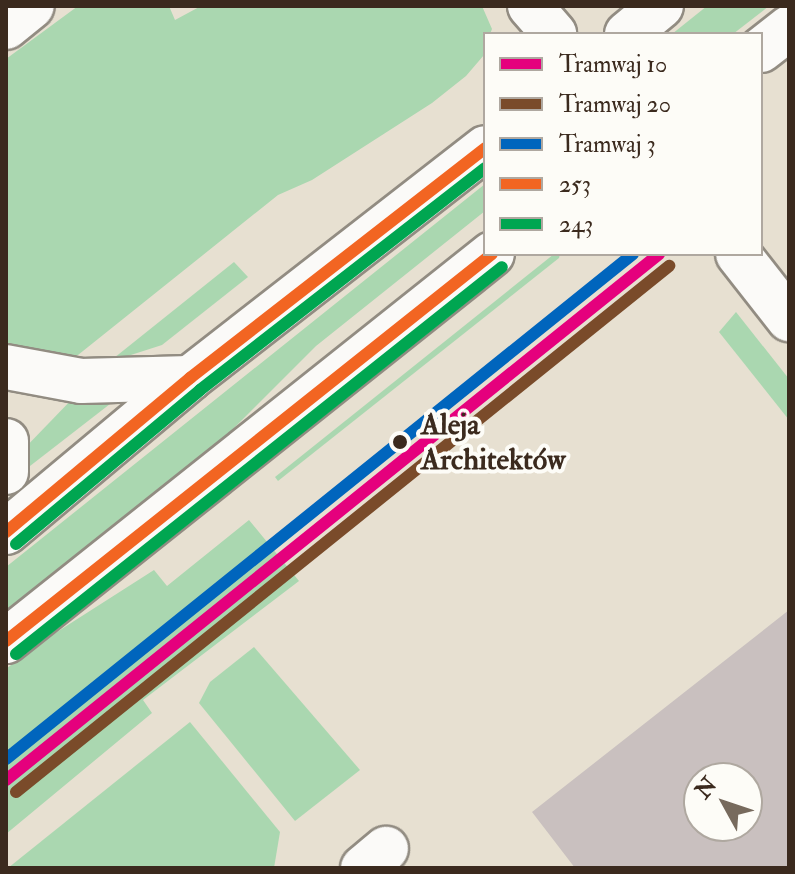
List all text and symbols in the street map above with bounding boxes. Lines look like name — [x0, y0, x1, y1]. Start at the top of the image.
legend — [483, 32, 763, 256]
text: Tramwaj 10 — [559, 49, 667, 80]
text: Tramwaj 20 — [559, 89, 671, 120]
text: Tramwaj 3 — [559, 129, 656, 160]
text: 253 — [559, 169, 591, 200]
text: 243 — [559, 209, 593, 240]
place label: Aleja Architektów — [421, 407, 565, 478]
marker: Aleja Architektów — [386, 428, 414, 456]
north arrow — [683, 762, 763, 842]
text: N — [689, 771, 723, 804]

